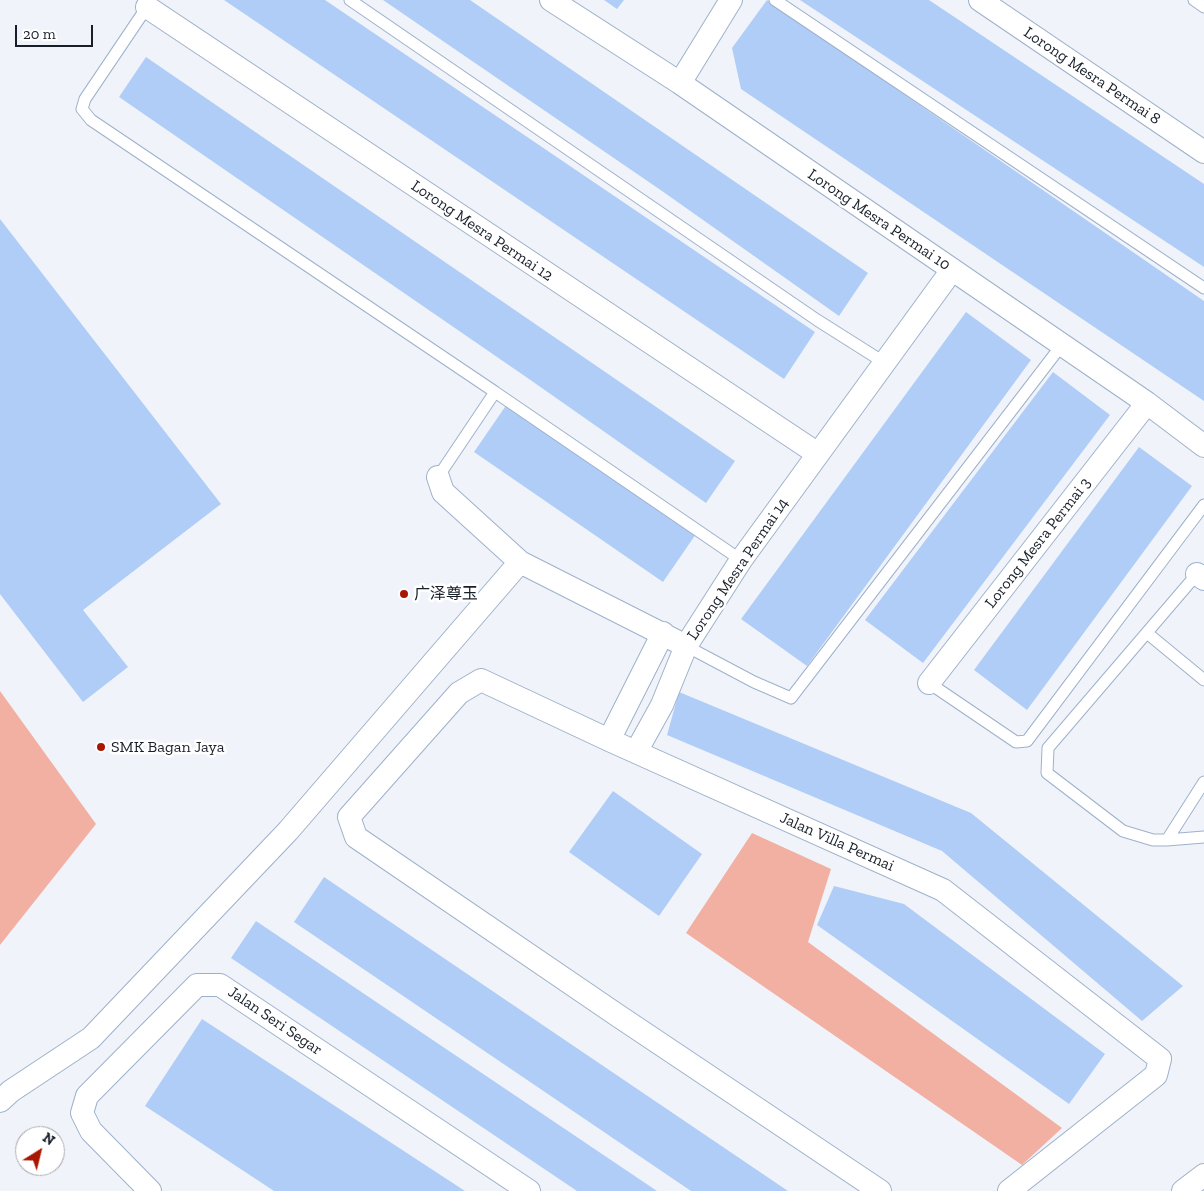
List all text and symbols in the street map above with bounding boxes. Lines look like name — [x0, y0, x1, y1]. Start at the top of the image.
scale bar — [18, 15, 95, 47]
street label: Lorong Mesra Permai 8 — [1020, 23, 1164, 129]
text: 20 m — [23, 25, 56, 43]
street label: Lorong Mesra Permai 10 — [804, 165, 954, 275]
street label: Lorong Mesra Permai 12 — [407, 176, 557, 286]
street label: Lorong Mesra Permai 3 — [981, 474, 1095, 612]
street label: Lorong Mesra Permai 14 — [683, 494, 793, 644]
place label: 广泽尊玉 — [414, 584, 478, 604]
marker: 广泽尊玉 — [398, 588, 410, 600]
place label: SMK Bagan Jaya — [111, 737, 224, 757]
marker: SMK Bagan Jaya — [95, 741, 107, 753]
street label: Jalan Villa Permai — [777, 808, 897, 876]
street label: Jalan Seri Segar — [224, 982, 326, 1060]
north arrow — [15, 1126, 65, 1176]
text: N — [39, 1129, 58, 1149]

